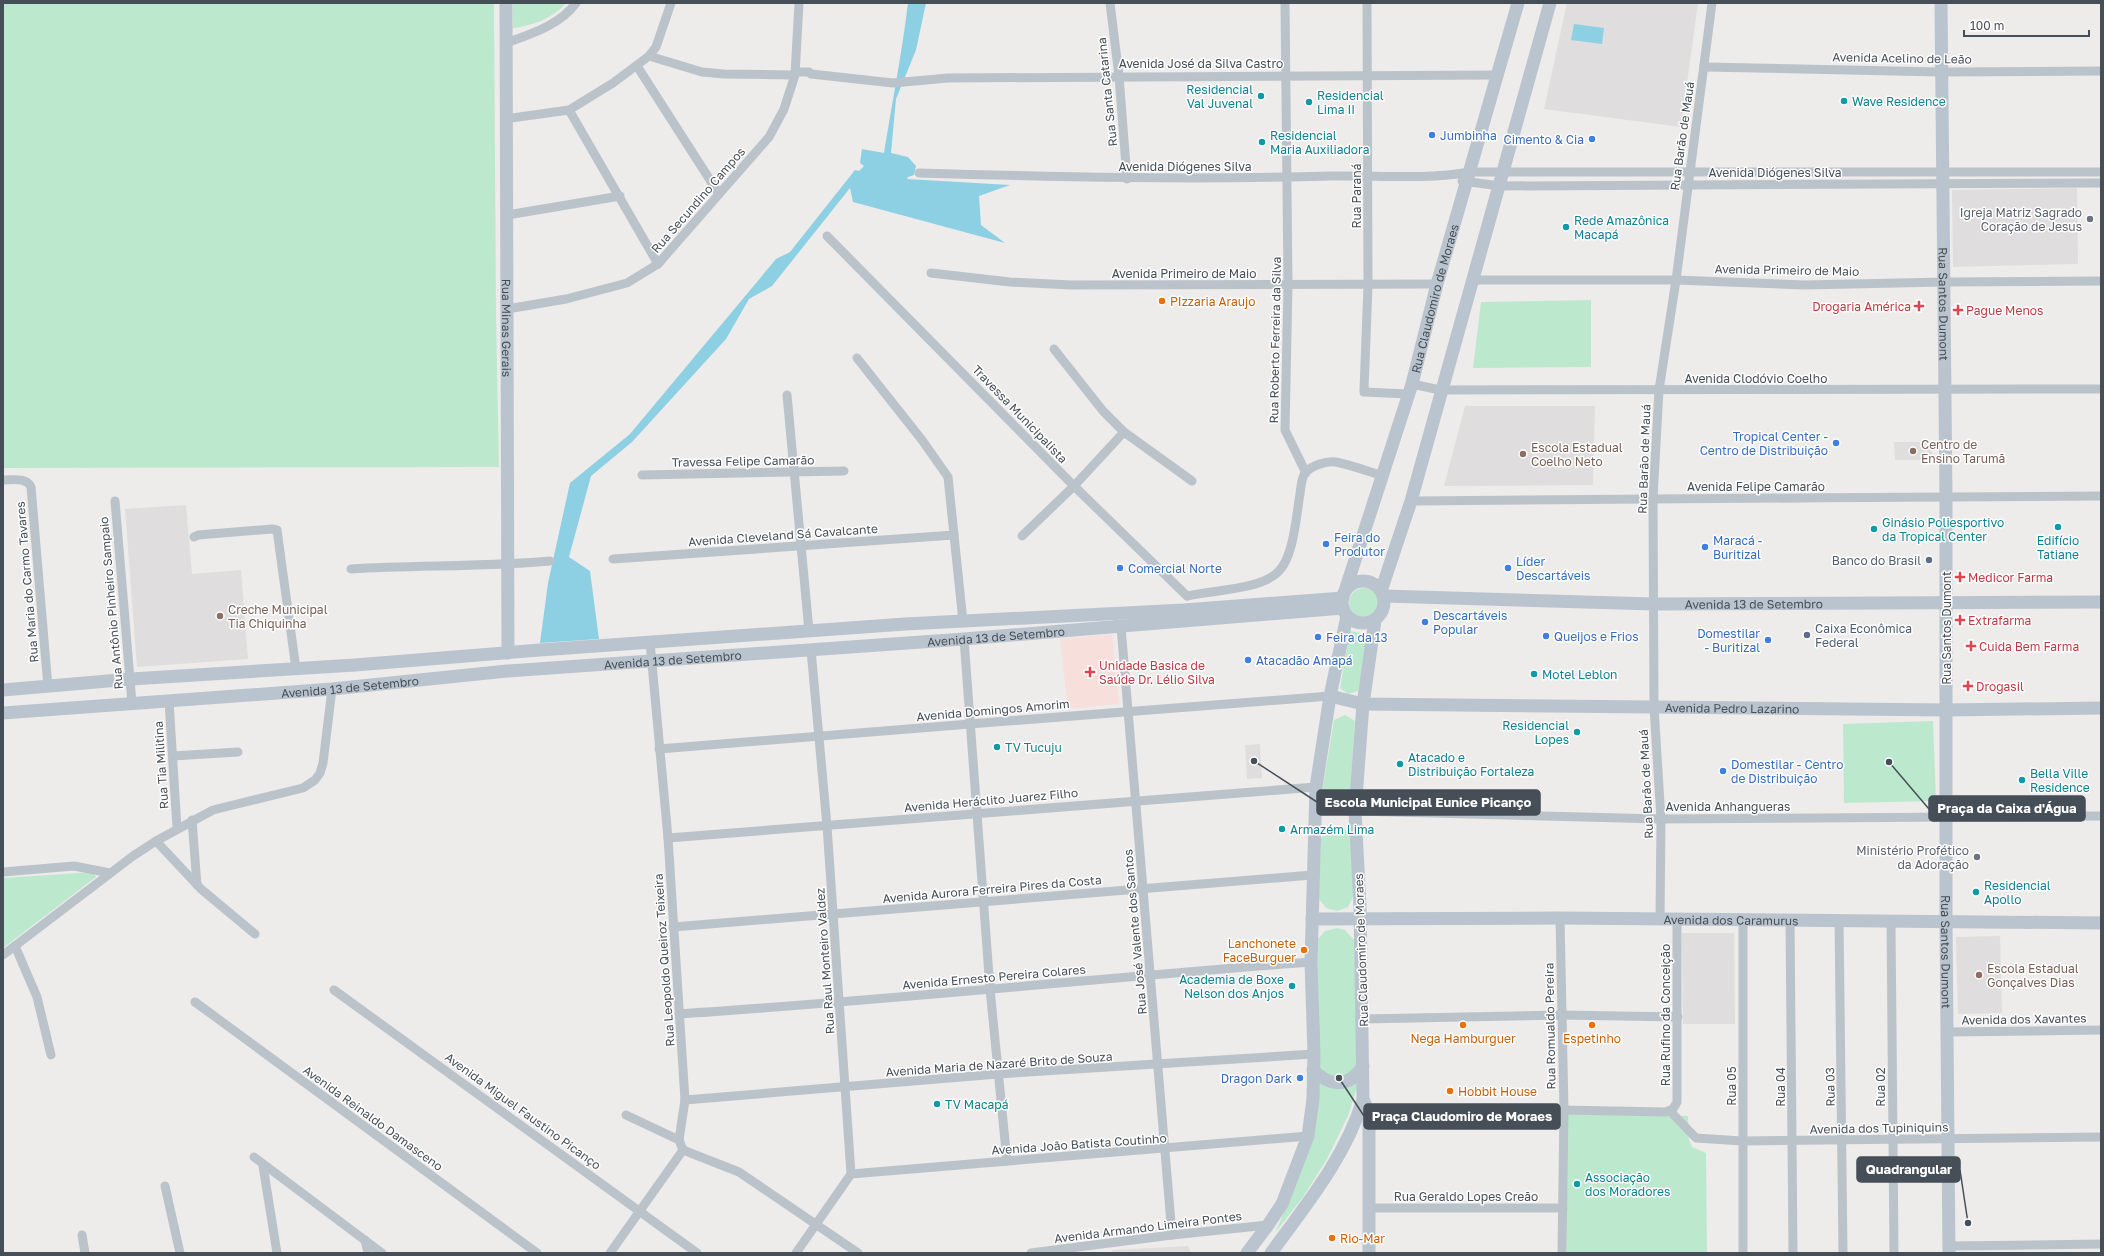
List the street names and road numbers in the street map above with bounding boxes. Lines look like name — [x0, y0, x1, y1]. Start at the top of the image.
street label: Rua Santa Catarina — [1094, 37, 1120, 147]
street label: Avenida Acelino de Leão — [1832, 49, 1972, 67]
street label: Avenida José da Silva Castro — [1119, 56, 1283, 71]
street label: Rua Barão de Mauá — [1667, 81, 1697, 191]
street label: Rua Secundino Campos — [648, 144, 748, 256]
street label: Avenida Diógenes Silva — [1118, 159, 1252, 174]
street label: Rua Paraná — [1349, 164, 1364, 228]
street label: Avenida Diógenes Silva — [1708, 165, 1842, 180]
street label: Rua Claudomiro de Moraes — [1408, 222, 1461, 375]
street label: Rua Santos Dumont — [1936, 247, 1952, 361]
street label: Rua Roberto Ferreira da Silva — [1266, 256, 1284, 424]
street label: Avenida Primeiro de Maio — [1715, 261, 1859, 279]
street label: Avenida Primeiro de Maio — [1112, 266, 1256, 281]
street label: Rua Minas Gerais — [499, 279, 515, 377]
street label: Travessa Municipalista — [969, 362, 1071, 466]
street label: Avenida Clodóvio Coelho — [1685, 371, 1827, 386]
street label: Rua Barão de Mauá — [1635, 404, 1653, 514]
street label: Travessa Felipe Camarão — [672, 452, 814, 470]
street label: Avenida Felipe Camarão — [1687, 479, 1825, 494]
street label: Rua Maria do Carmo Tavares — [12, 501, 42, 663]
street label: Rua Antônio Pinheiro Sampaio — [96, 516, 126, 690]
street label: Avenida Cleveland Sá Cavalcante — [688, 521, 878, 549]
street label: Rua Santos Dumont — [1939, 571, 1954, 685]
street label: Avenida 13 de Setembro — [1685, 596, 1823, 611]
street label: Avenida 13 de Setembro — [927, 623, 1065, 649]
street label: Avenida 13 de Setembro — [603, 647, 742, 672]
street label: Avenida 13 de Setembro — [281, 673, 419, 700]
street label: Avenida Domingos Amorim — [916, 696, 1070, 724]
street label: Avenida Pedro Lazarino — [1665, 700, 1799, 716]
street label: Rua Tia Militina — [150, 720, 172, 810]
street label: Rua Barão de Mauá — [1636, 729, 1656, 839]
street label: Avenida Heráclito Juarez Filho — [903, 785, 1079, 815]
street label: Avenida Anhangueras — [1666, 799, 1790, 814]
street label: Rua José Valente dos Santos — [1120, 849, 1150, 1015]
street label: Avenida Aurora Ferreira Pires da Costa — [882, 872, 1102, 906]
street label: Rua Leopoldo Queiroz Teixeira — [650, 873, 678, 1047]
street label: Rua Claudomiro de Moraes — [1351, 873, 1371, 1027]
street label: Rua Raul Monteiro Valdez — [812, 887, 838, 1035]
street label: Rua Santos Dumont — [1938, 895, 1954, 1009]
street label: Avenida dos Caramurus — [1663, 911, 1799, 928]
street label: Rua Rufino da Conceição — [1658, 944, 1673, 1086]
street label: Avenida Ernesto Pereira Colares — [902, 962, 1086, 992]
street label: Rua Romualdo Pereira — [1541, 962, 1559, 1090]
street label: Avenida dos Xavantes — [1961, 1010, 2087, 1028]
street label: Avenida Miguel Faustino Picanço — [442, 1049, 604, 1173]
street label: Avenida Maria de Nazaré Brito de Souza — [885, 1049, 1113, 1079]
street label: Avenida Reinaldo Damasceno — [300, 1062, 446, 1174]
street label: Rua 05 — [1724, 1066, 1739, 1106]
street label: Rua 04 — [1773, 1067, 1788, 1107]
street label: Rua 03 — [1822, 1067, 1838, 1107]
street label: Rua 02 — [1873, 1067, 1888, 1107]
street label: Avenida dos Tupiniquins — [1809, 1119, 1949, 1137]
street label: Avenida João Batista Coutinho — [991, 1130, 1167, 1158]
street label: Rua Geraldo Lopes Creão — [1394, 1189, 1538, 1204]
street label: Avenida Armando Limeira Pontes — [1053, 1208, 1243, 1246]

